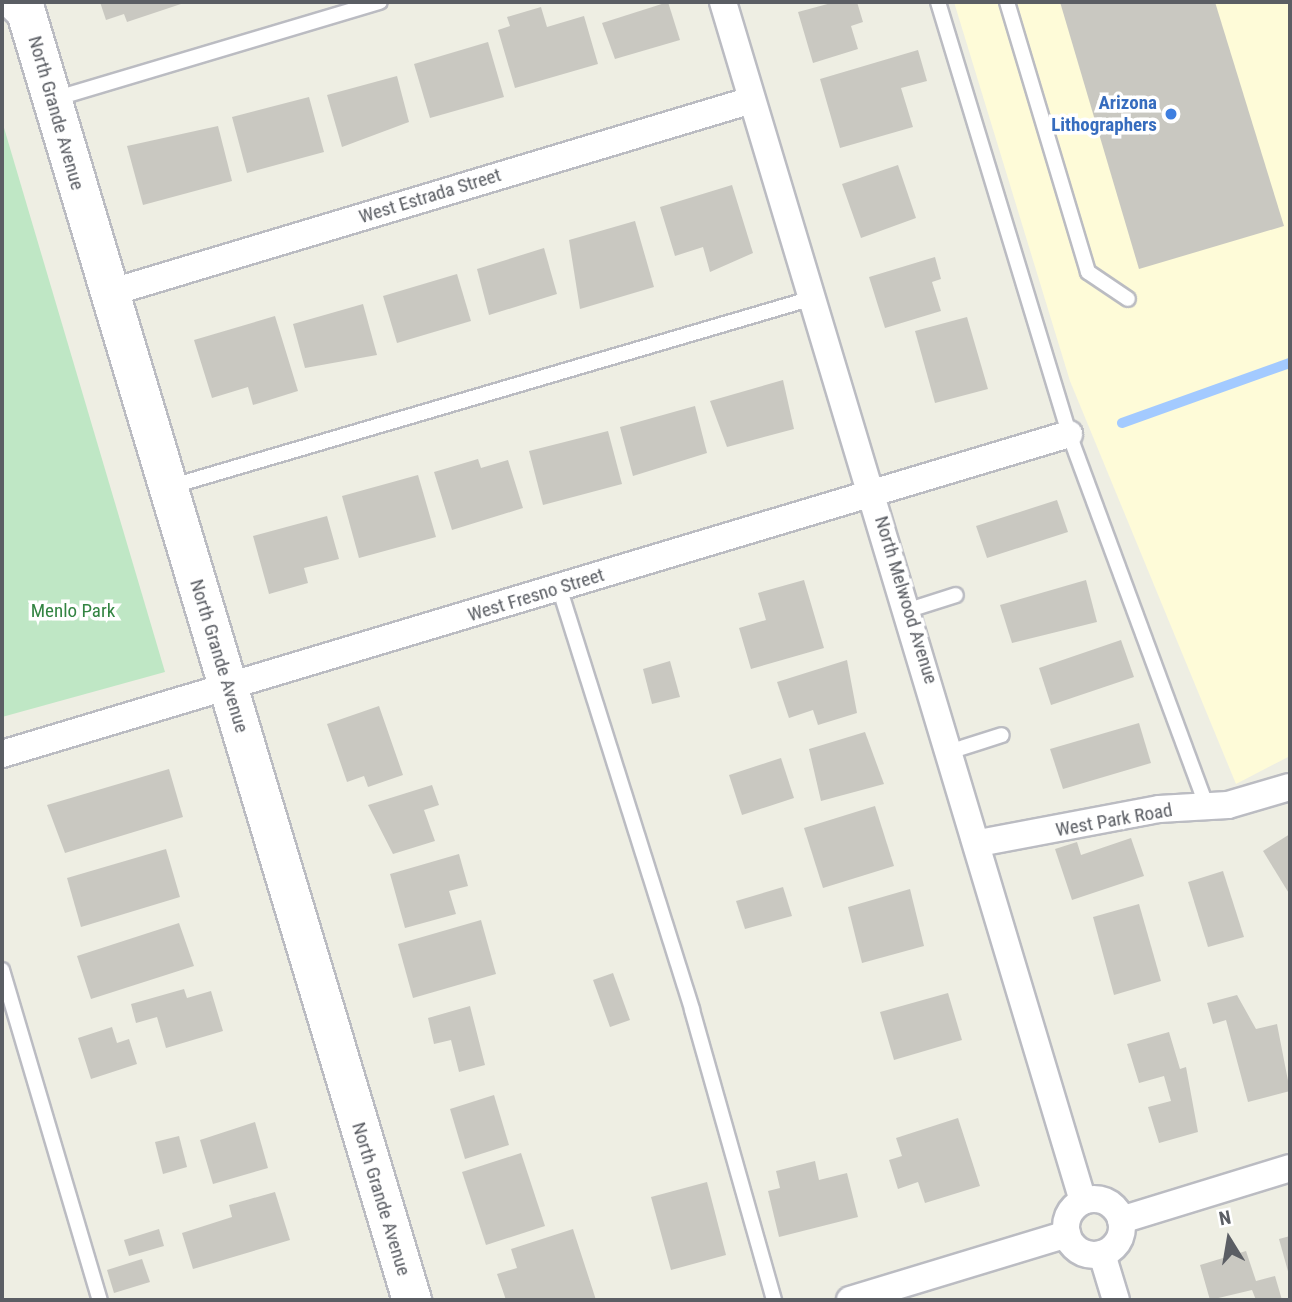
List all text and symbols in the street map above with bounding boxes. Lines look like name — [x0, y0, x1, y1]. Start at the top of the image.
street label: North Grande Avenue — [23, 33, 89, 193]
place label: Arizona Lithographers — [1051, 92, 1157, 136]
marker: Arizona Lithographers — [1163, 106, 1179, 122]
street label: West Estrada Street — [356, 164, 504, 228]
street label: North Melwood Avenue — [870, 513, 942, 687]
street label: West Fresno Street — [465, 563, 607, 627]
street label: North Grande Avenue — [185, 577, 253, 735]
park label: Menlo Park — [31, 600, 115, 622]
street label: West Park Road — [1054, 799, 1174, 841]
street label: North Grande Avenue — [347, 1120, 415, 1278]
north arrow — [1194, 1204, 1264, 1274]
text: N — [1217, 1205, 1233, 1230]

